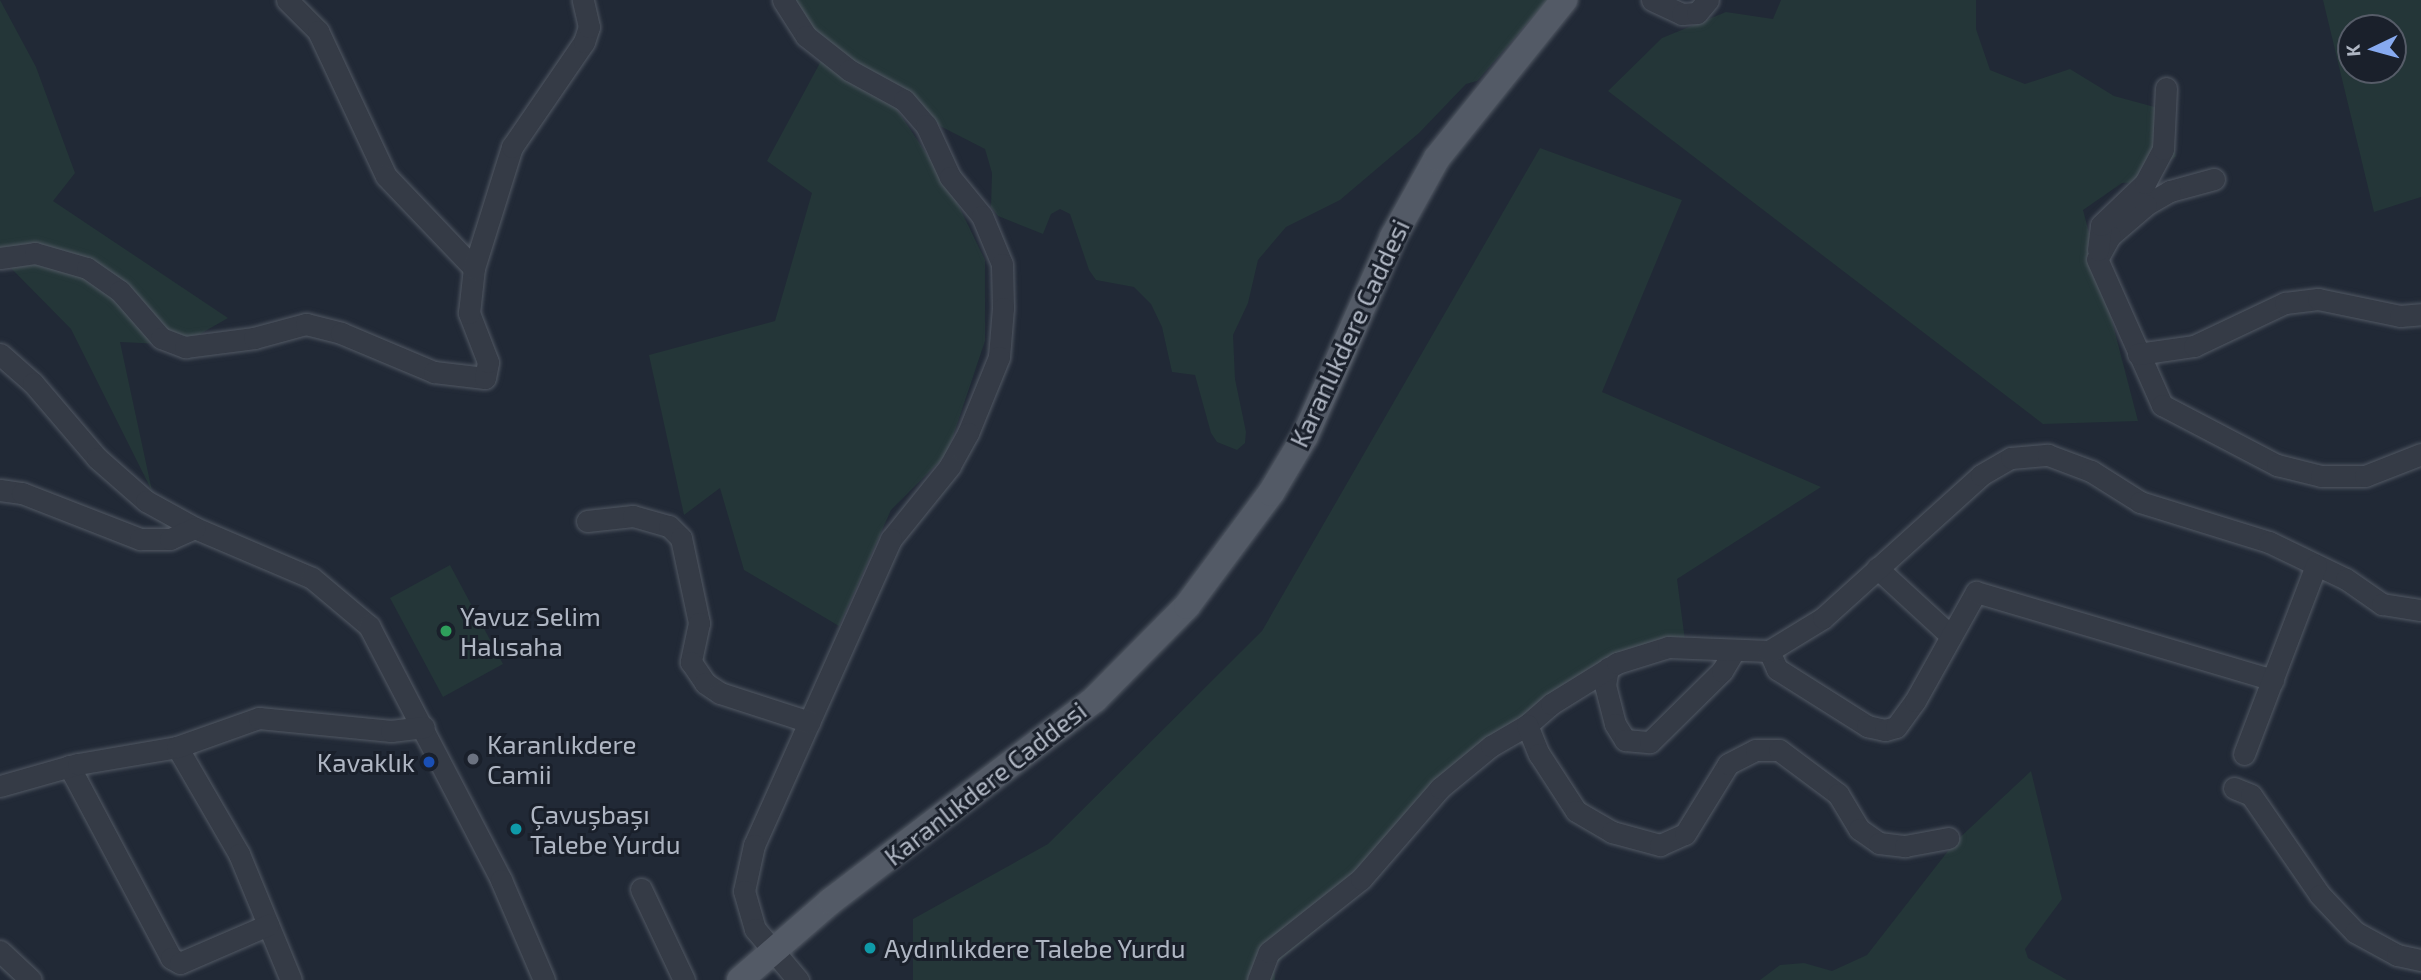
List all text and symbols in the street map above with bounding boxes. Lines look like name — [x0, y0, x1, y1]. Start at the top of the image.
north arrow — [2337, 14, 2407, 84]
text: K — [2341, 44, 2365, 58]
street label: Karanlıkdere Caddesi — [1283, 214, 1415, 452]
place label: Yavuz Selim Halısaha — [460, 600, 601, 662]
marker: Yavuz Selim Halısaha — [438, 623, 454, 639]
street label: Karanlıkdere Caddesi — [878, 694, 1092, 872]
place label: Karanlıkdere Camii — [487, 728, 636, 790]
place label: Kavaklık — [317, 746, 415, 778]
marker: Karanlıkdere Camii — [465, 751, 481, 767]
marker: Kavaklık — [421, 754, 437, 770]
place label: Çavuşbaşı Talebe Yurdu — [530, 798, 681, 860]
marker: Çavuşbaşı Talebe Yurdu — [508, 821, 524, 837]
place label: Aydınlıkdere Talebe Yurdu — [884, 932, 1187, 964]
marker: Aydınlıkdere Talebe Yurdu — [862, 940, 878, 956]

